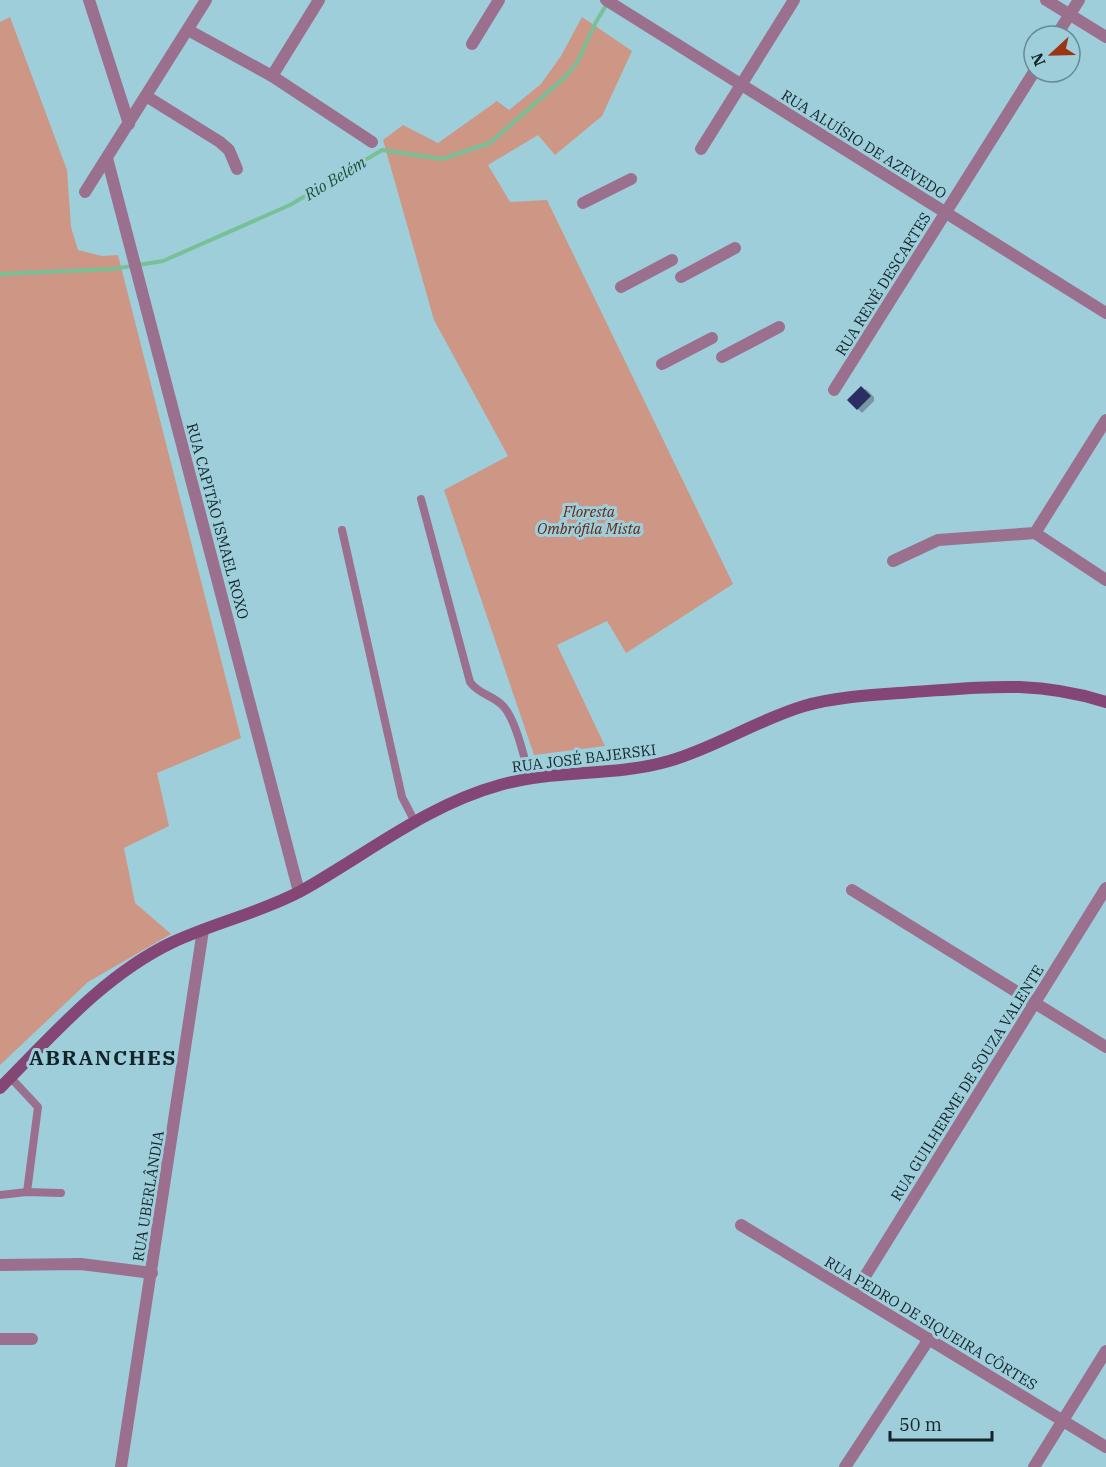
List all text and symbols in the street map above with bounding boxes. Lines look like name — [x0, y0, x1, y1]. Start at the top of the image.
north arrow — [1022, 24, 1082, 84]
text: N — [1026, 50, 1050, 69]
street label: RUA ALUÍSIO DE AZEVEDO — [778, 85, 950, 203]
water label: Rio Belém — [300, 152, 370, 205]
street label: RUA RENÉ DESCARTES — [831, 209, 935, 359]
street label: RUA CAPITÃO ISMAEL ROXO — [183, 421, 253, 621]
park label: Floresta Ombrófila Mista — [537, 502, 642, 538]
street label: RUA JOSÉ BAJERSKI — [511, 740, 657, 776]
street label: RUA GUILHERME DE SOUZA VALENTE — [886, 962, 1048, 1204]
district label: ABRANCHES — [29, 1043, 177, 1071]
street label: RUA UBERLÂNDIA — [128, 1129, 168, 1263]
street label: RUA PEDRO DE SIQUEIRA CÔRTES — [821, 1252, 1041, 1394]
scale bar — [890, 1404, 992, 1442]
text: 50 m — [899, 1413, 942, 1436]

